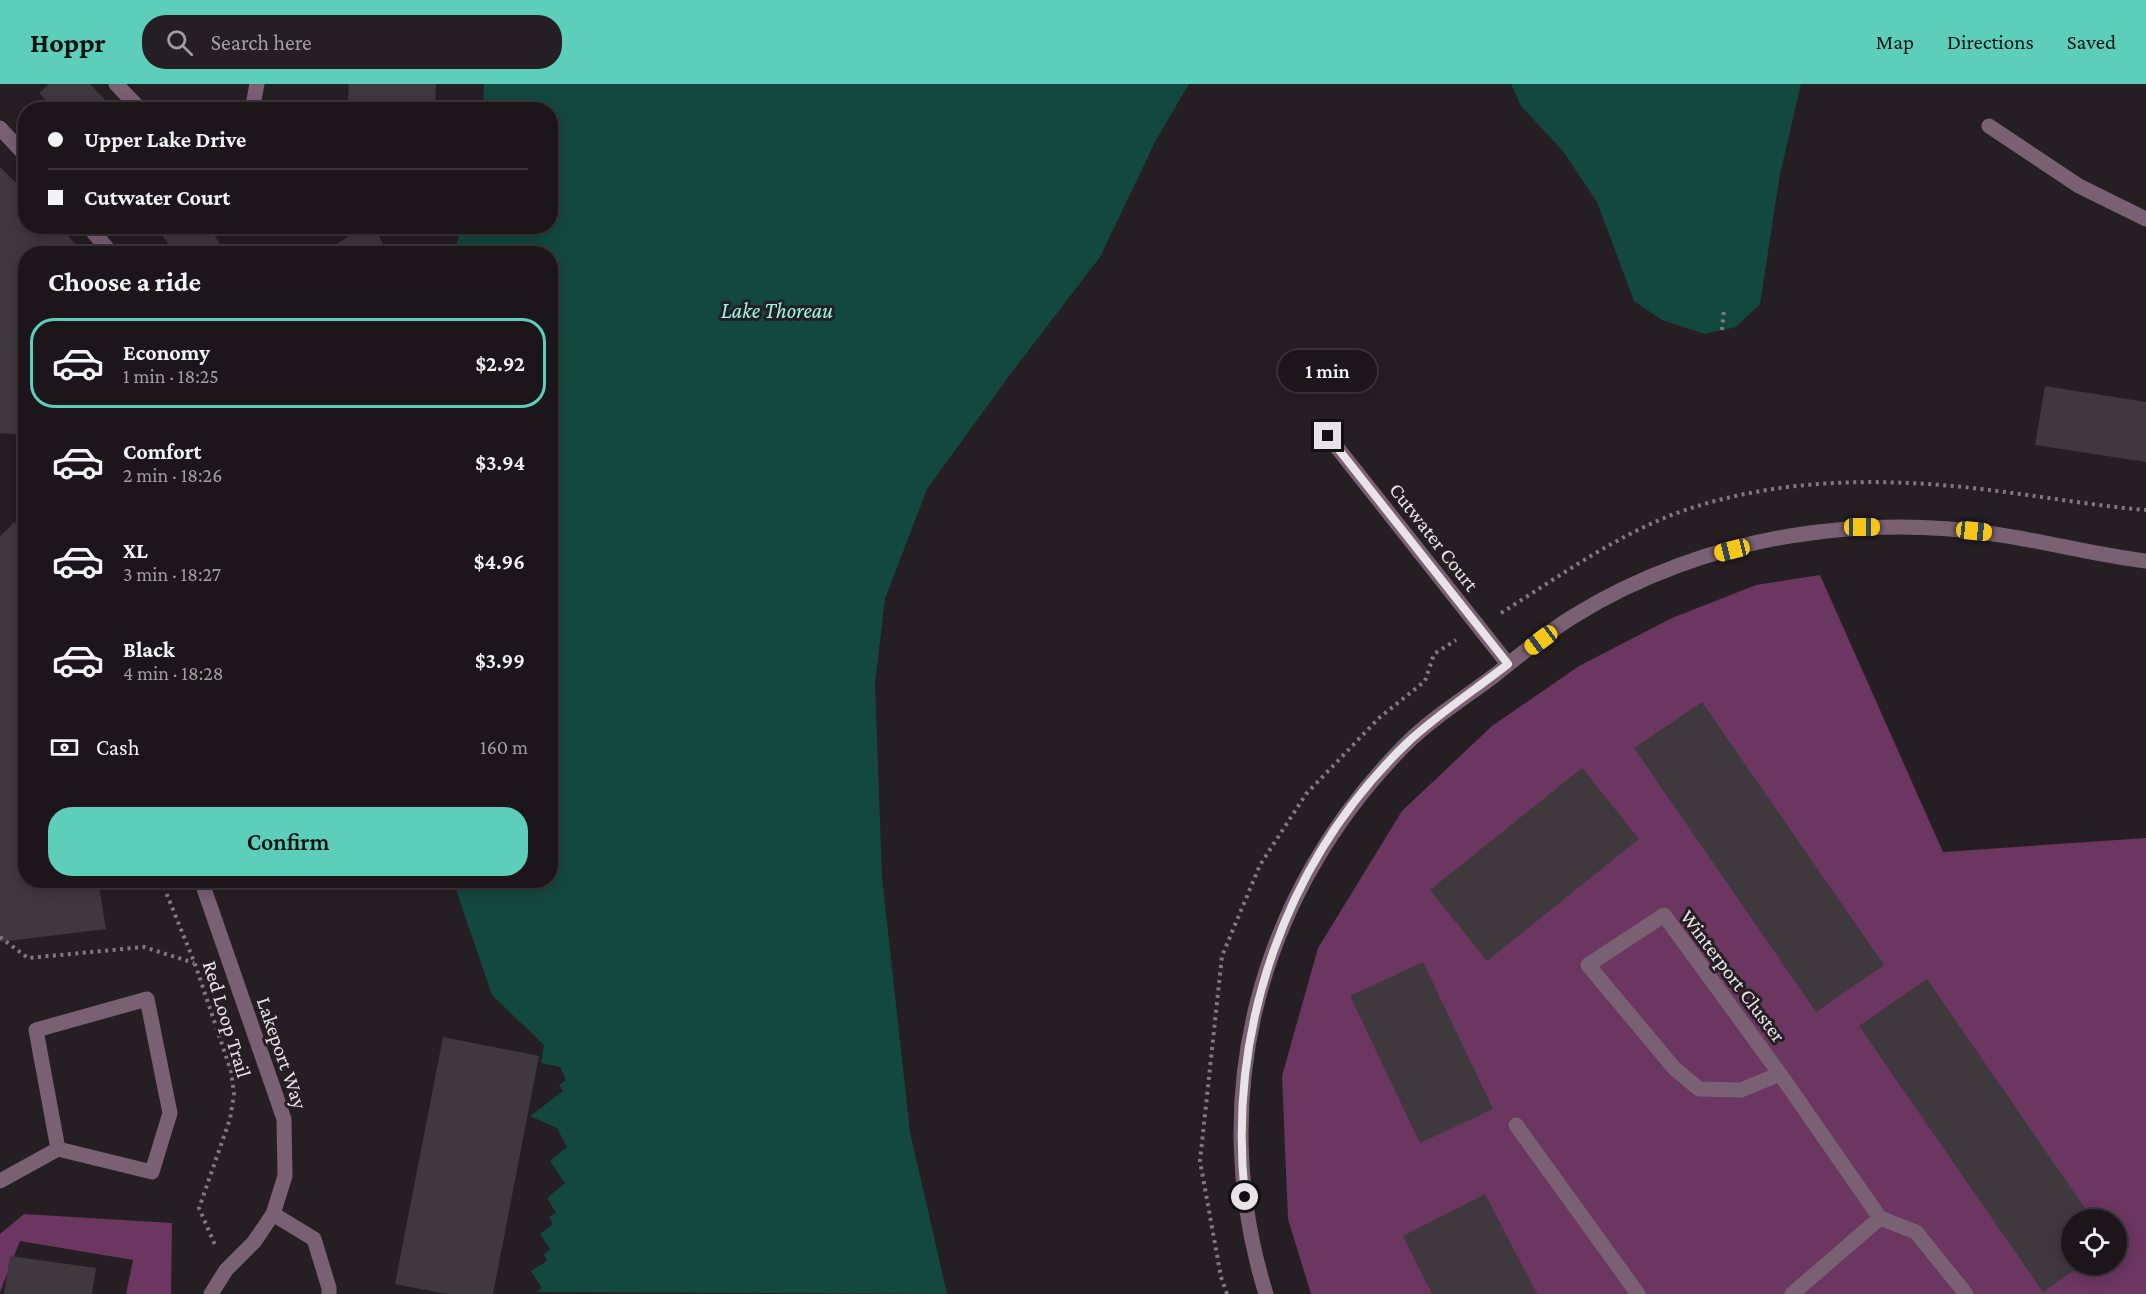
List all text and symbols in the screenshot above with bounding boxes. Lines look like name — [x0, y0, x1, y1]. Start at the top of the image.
search box — [142, 15, 562, 69]
icon: search — [163, 26, 196, 59]
text: Hoppr — [30, 27, 106, 58]
text: Search here — [211, 30, 312, 55]
text: Map — [1876, 30, 1914, 54]
text: Directions — [1947, 30, 2034, 54]
text: Saved — [2067, 30, 2116, 54]
text: Upper Lake Drive — [84, 127, 246, 152]
text: Cutwater Court — [84, 185, 230, 210]
text: Choose a ride — [48, 267, 201, 297]
water label: Lake Thoreau — [721, 298, 833, 323]
icon: car — [51, 336, 105, 390]
text: Economy — [123, 340, 210, 365]
callout: 1 min — [1278, 349, 1378, 391]
text: $2.92 — [475, 351, 525, 376]
text: 1 min — [1305, 360, 1350, 382]
text: 1 min · 18:25 — [123, 365, 219, 387]
route end — [1314, 422, 1341, 449]
icon: car — [51, 435, 105, 489]
text: Comfort — [123, 439, 201, 464]
text: $3.94 — [475, 450, 525, 475]
text: 2 min · 18:26 — [123, 464, 222, 486]
street label: Cutwater Court — [1384, 478, 1484, 597]
car — [1844, 518, 1880, 536]
car — [1955, 520, 1993, 542]
icon: car — [51, 534, 105, 588]
car — [1712, 537, 1752, 563]
text: XL — [123, 538, 148, 563]
text: $4.96 — [474, 549, 525, 574]
text: 3 min · 18:27 — [123, 563, 221, 585]
car — [1521, 622, 1561, 658]
icon: car — [51, 633, 105, 687]
text: Black — [123, 637, 175, 662]
text: $3.99 — [475, 648, 525, 673]
text: 4 min · 18:28 — [123, 662, 224, 684]
icon: cash — [48, 731, 81, 764]
text: Cash — [96, 735, 140, 760]
text: 160 m — [480, 736, 528, 758]
button: Confirm — [48, 807, 528, 876]
street label: Winterport Cluster — [1675, 905, 1791, 1047]
street label: Red Loop Trail — [198, 958, 256, 1080]
street label: Lakeport Way — [252, 994, 312, 1112]
route start — [1231, 1183, 1258, 1210]
map controls — [2061, 1209, 2127, 1275]
button: locate — [2061, 1209, 2127, 1275]

